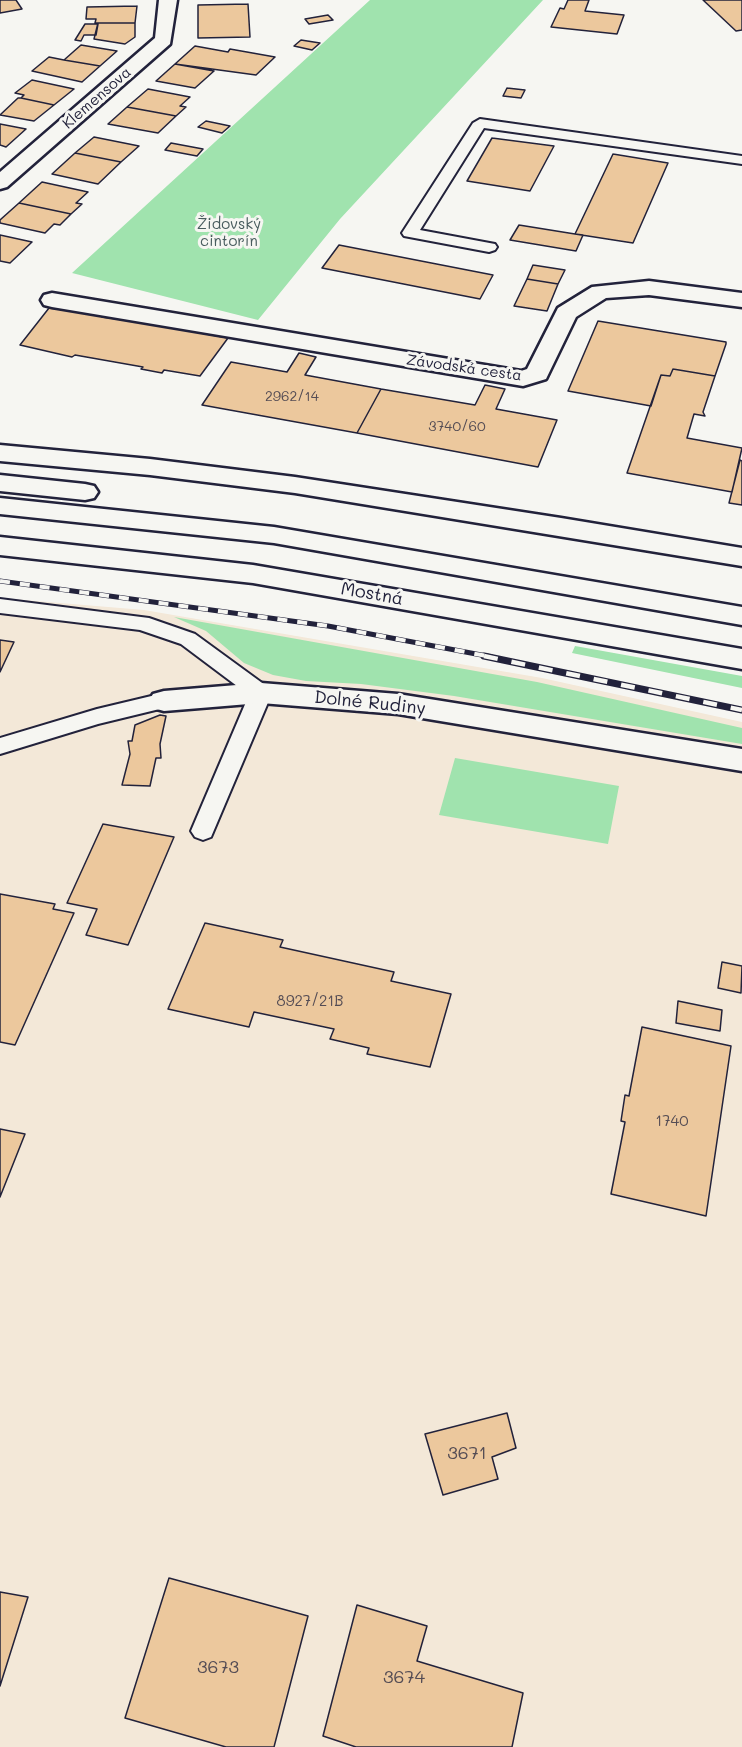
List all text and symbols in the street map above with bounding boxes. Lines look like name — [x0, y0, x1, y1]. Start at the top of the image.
street label: Klemensova — [59, 63, 135, 133]
park label: Židovský cintorín — [197, 215, 261, 250]
street label: Závodská cesta — [405, 351, 523, 385]
house number: 2962/14 — [265, 389, 319, 405]
house number: 3740/60 — [428, 419, 486, 435]
street label: Mostná — [339, 578, 405, 610]
street label: Dolné Rudiny — [313, 686, 427, 720]
house number: 8927/21B — [277, 992, 343, 1010]
house number: 1740 — [655, 1112, 689, 1130]
house number: 3671 — [447, 1442, 487, 1464]
house number: 3673 — [197, 1656, 239, 1678]
house number: 3674 — [383, 1666, 425, 1688]

